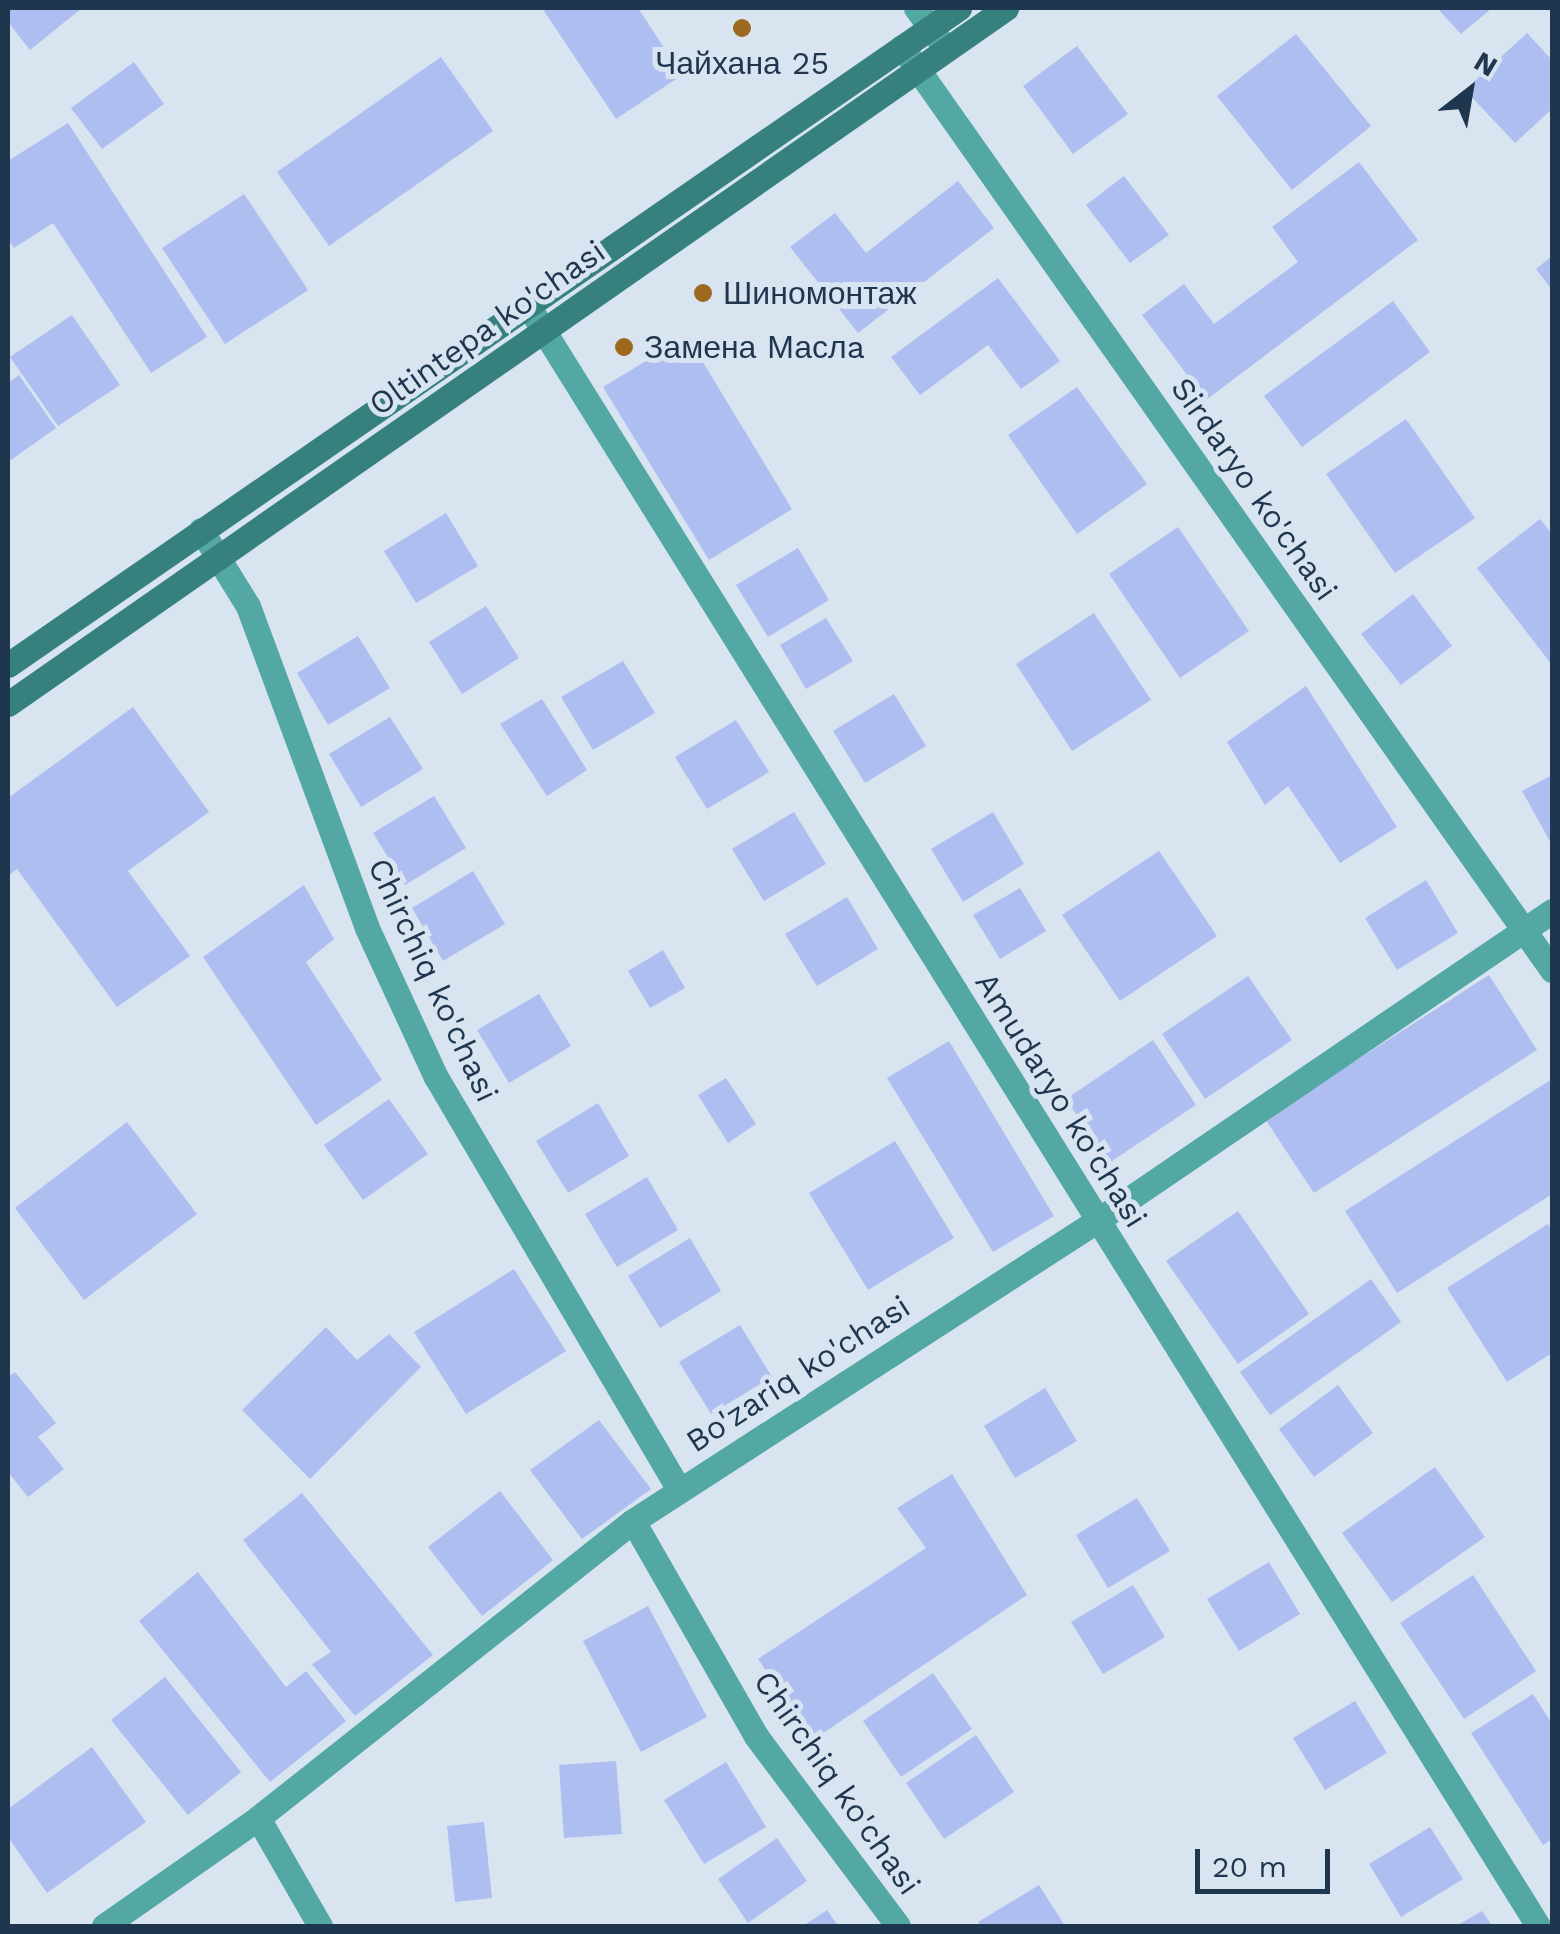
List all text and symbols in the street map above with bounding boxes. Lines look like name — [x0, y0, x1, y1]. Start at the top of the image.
marker: Чайхана 25 — [731, 17, 753, 39]
north arrow — [1420, 40, 1520, 140]
place label: Чайхана 25 — [655, 44, 829, 82]
text: N — [1468, 44, 1503, 83]
street label: Oltintepa ko'chasi — [361, 232, 613, 424]
place label: Шиномонтаж — [723, 274, 917, 312]
marker: Шиномонтаж — [692, 282, 714, 304]
place label: Замена Маслa — [644, 328, 865, 366]
marker: Замена Маслa — [613, 336, 635, 358]
street label: Sirdaryo ko'chasi — [1163, 370, 1345, 608]
street label: Chirchiq ko'chasi — [360, 852, 506, 1108]
street label: Amudaryo ko'chasi — [967, 965, 1155, 1235]
street label: Bo'zariq ko'chasi — [679, 1287, 917, 1461]
street label: Chirchiq ko'chasi — [745, 1664, 929, 1902]
scale bar — [1200, 1829, 1335, 1891]
text: 20 m — [1212, 1849, 1287, 1884]

